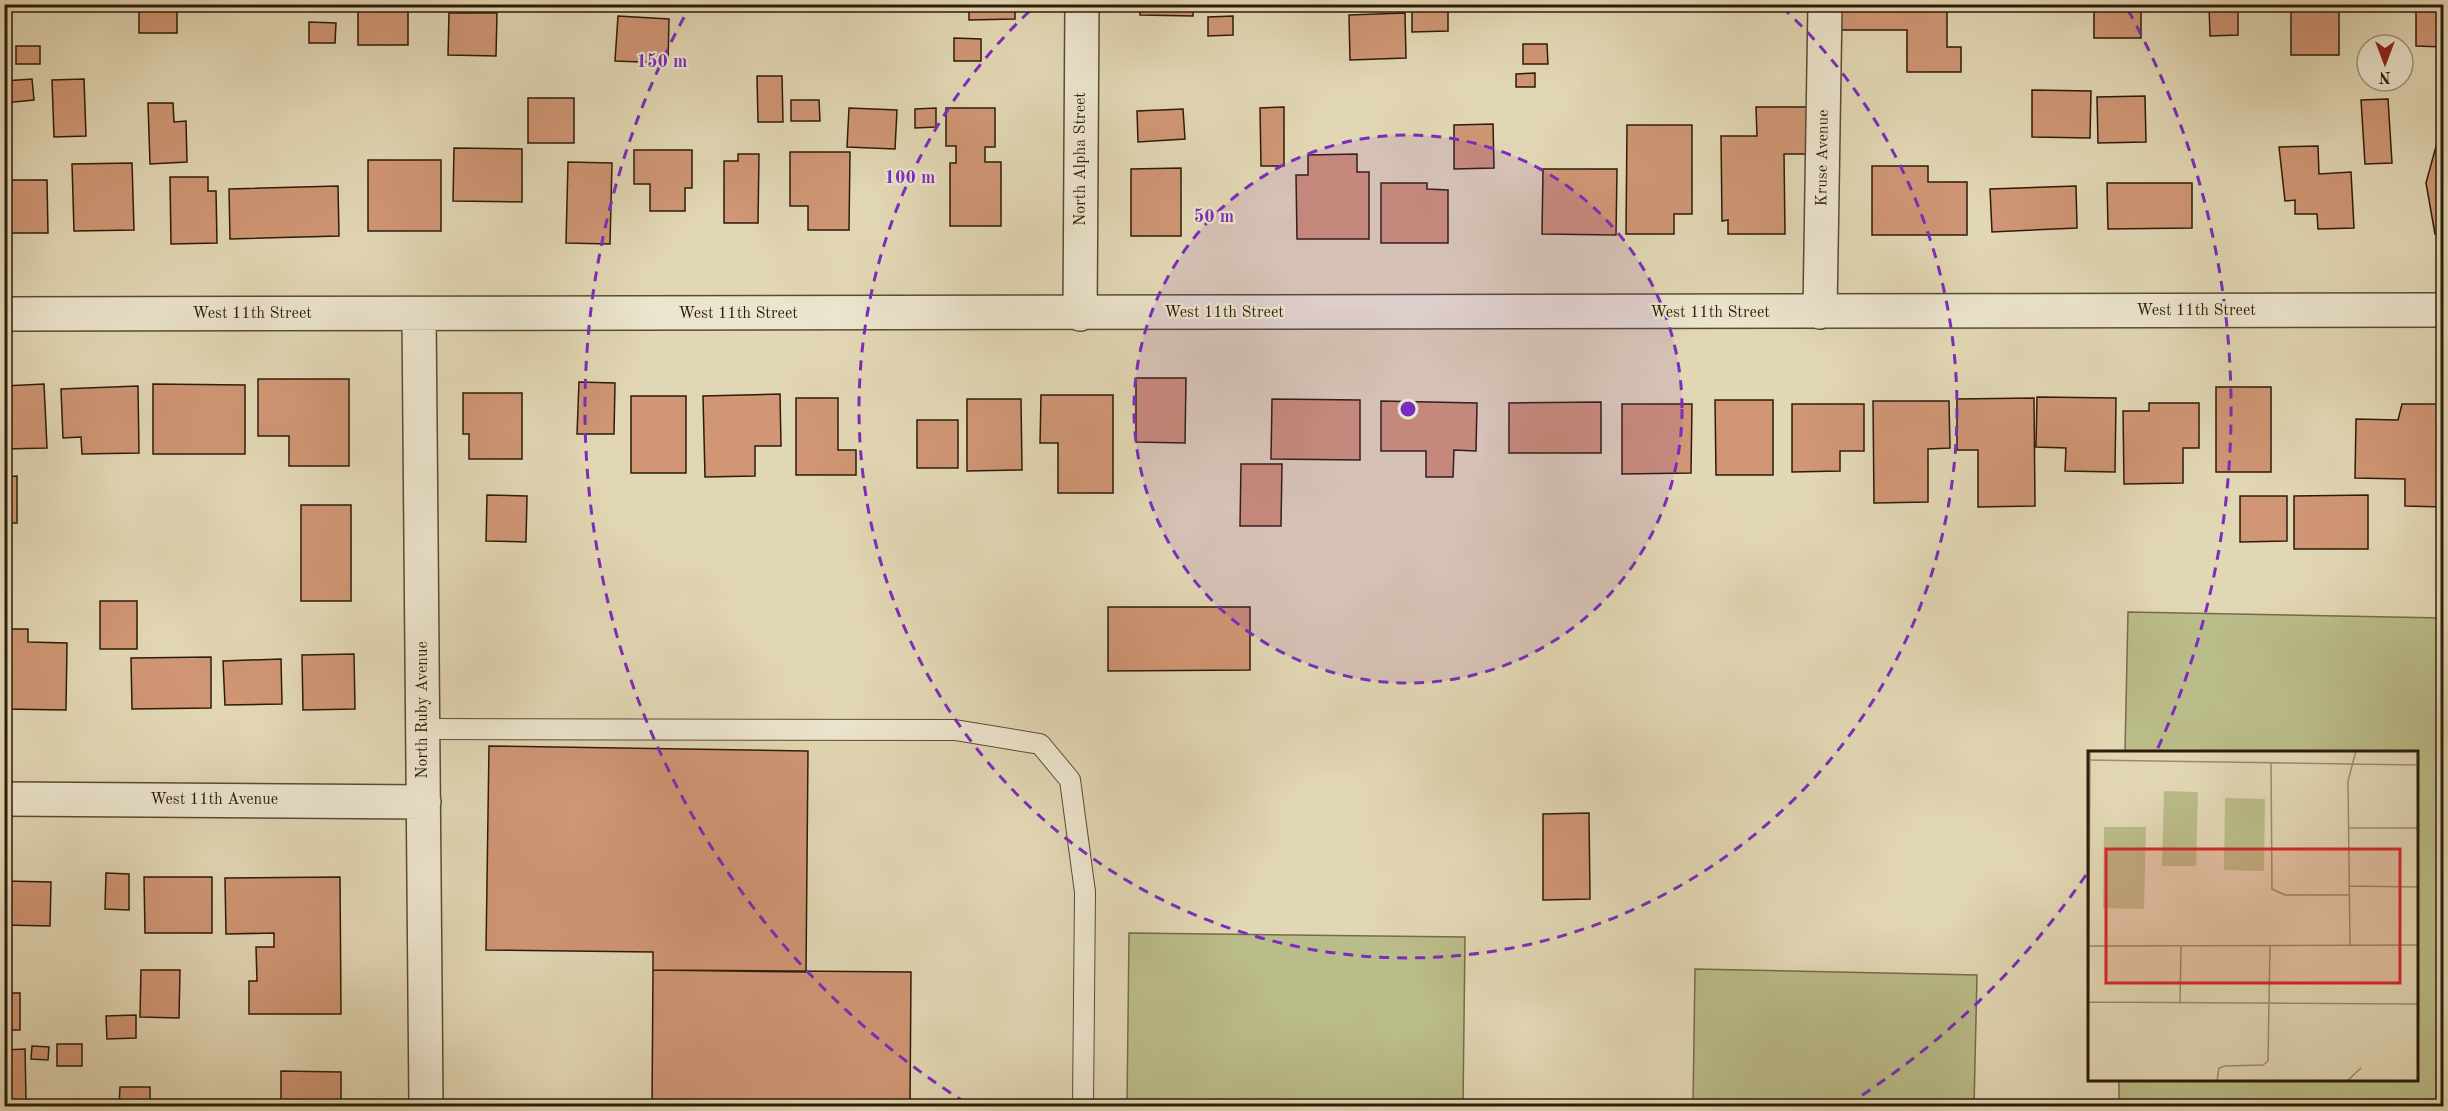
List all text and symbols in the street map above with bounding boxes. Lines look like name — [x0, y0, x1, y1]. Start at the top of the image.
north arrow — [2355, 33, 2415, 93]
text: 150 m — [637, 53, 687, 71]
text: N — [2378, 68, 2391, 84]
street label: North Alpha Street — [1073, 92, 1089, 226]
street label: Kruse Avenue — [1814, 109, 1832, 207]
text: 100 m — [885, 169, 935, 187]
text: 50 m — [1194, 208, 1234, 226]
street label: West 11th Street — [2136, 303, 2256, 319]
street label: West 11th Street — [1164, 305, 1284, 321]
street label: West 11th Street — [1650, 305, 1770, 321]
street label: West 11th Street — [192, 306, 312, 322]
street label: West 11th Street — [678, 306, 798, 322]
centre of rings — [1398, 399, 1418, 419]
street label: North Ruby Avenue — [415, 641, 431, 779]
inset map — [2088, 751, 2418, 1081]
street label: West 11th Avenue — [150, 792, 278, 808]

